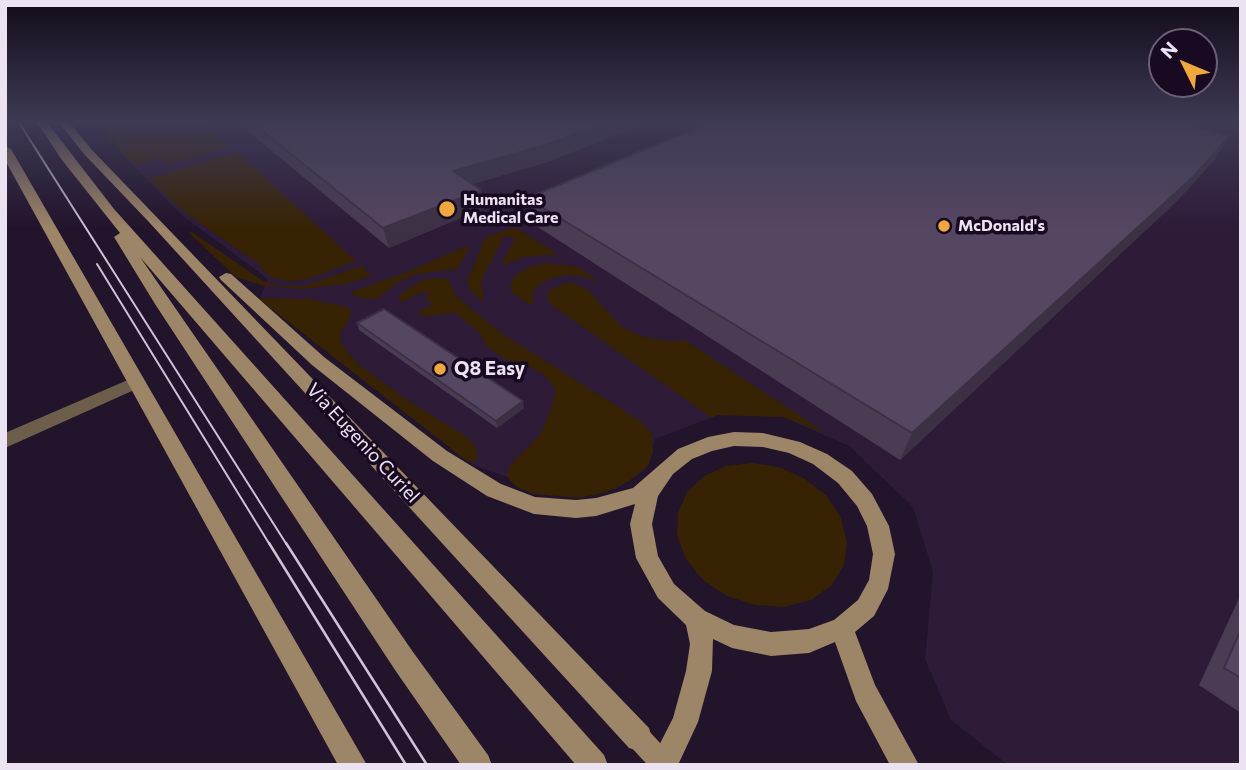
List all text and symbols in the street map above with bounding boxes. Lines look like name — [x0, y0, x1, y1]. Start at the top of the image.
north arrow — [1148, 28, 1218, 98]
text: N — [1155, 37, 1182, 63]
place label: Humanitas Medical Care — [463, 190, 558, 228]
marker: Humanitas Medical Care — [437, 199, 457, 219]
place label: McDonald's — [958, 216, 1045, 236]
marker: McDonald's — [936, 218, 952, 234]
place label: Q8 Easy — [454, 358, 525, 380]
marker: Q8 Easy — [432, 361, 448, 377]
street label: Via Eugenio Curiel — [302, 378, 424, 508]

